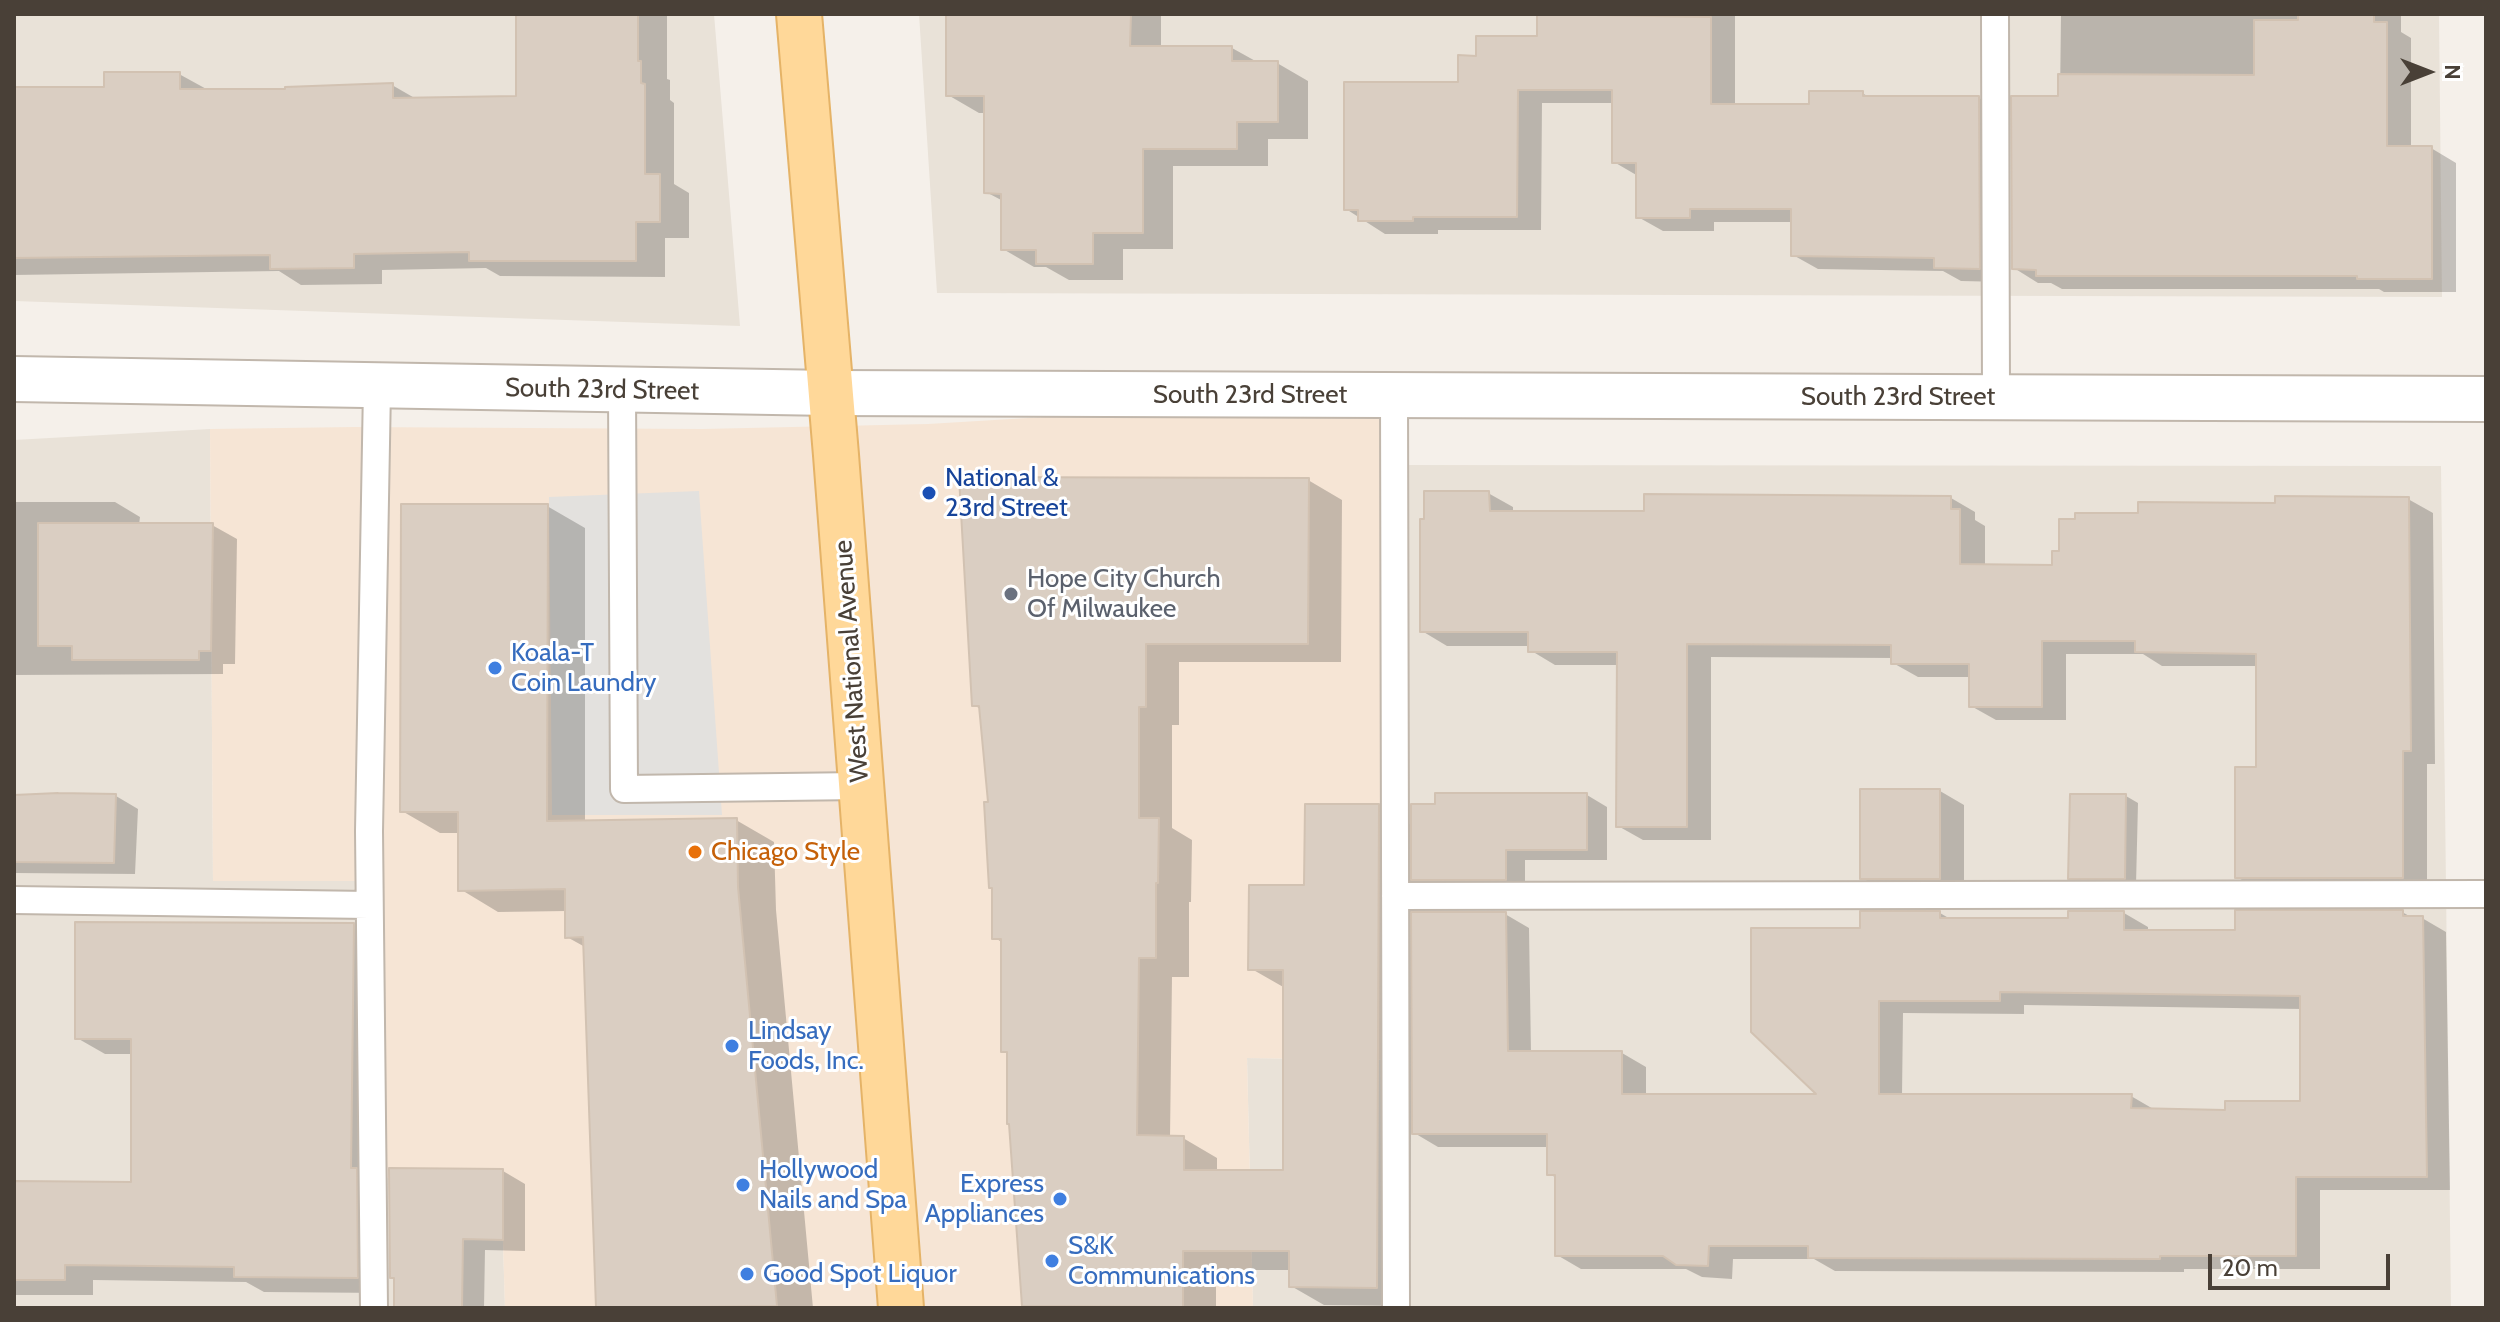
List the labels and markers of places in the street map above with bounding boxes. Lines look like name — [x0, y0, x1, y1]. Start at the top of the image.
place label: National & 23rd Street — [945, 462, 1068, 524]
marker: National & 23rd Street — [920, 484, 938, 502]
place label: Hope City Church Of Milwaukee — [1027, 563, 1221, 624]
marker: Hope City Church Of Milwaukee — [1002, 585, 1020, 603]
place label: Koala-T Coin Laundry — [511, 637, 656, 698]
marker: Koala-T Coin Laundry — [486, 659, 504, 677]
place label: Chicago Style — [711, 836, 860, 868]
marker: Chicago Style — [686, 843, 704, 861]
place label: Lindsay Foods, Inc. — [748, 1015, 864, 1076]
marker: Lindsay Foods, Inc. — [723, 1037, 741, 1055]
place label: Hollywood Nails and Spa — [759, 1154, 907, 1216]
place label: Express Appliances — [925, 1168, 1044, 1230]
marker: Hollywood Nails and Spa — [734, 1176, 752, 1194]
marker: Express Appliances — [1051, 1190, 1069, 1208]
place label: S&K Communications — [1068, 1230, 1255, 1292]
marker: S&K Communications — [1043, 1252, 1061, 1270]
place label: Good Spot Liquor — [763, 1258, 957, 1290]
marker: Good Spot Liquor — [738, 1265, 756, 1283]

